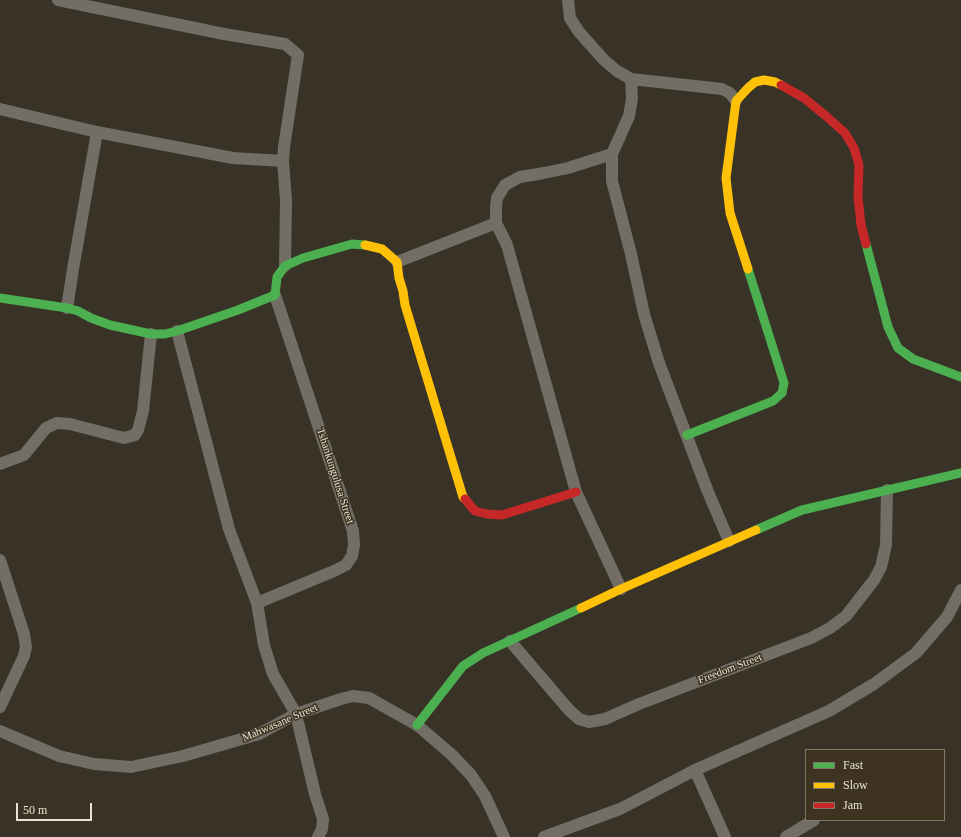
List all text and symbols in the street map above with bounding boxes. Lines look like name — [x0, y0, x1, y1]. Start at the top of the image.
street label: Tshankungulusa Street — [313, 427, 357, 525]
street label: Freedom Street — [696, 651, 764, 687]
street label: Mahwasane Street — [240, 701, 320, 745]
legend — [805, 749, 945, 821]
text: Fast — [843, 758, 863, 772]
text: Slow — [843, 778, 868, 792]
scale bar — [18, 795, 94, 821]
text: Jam — [843, 798, 862, 812]
text: 50 m — [23, 803, 47, 817]

